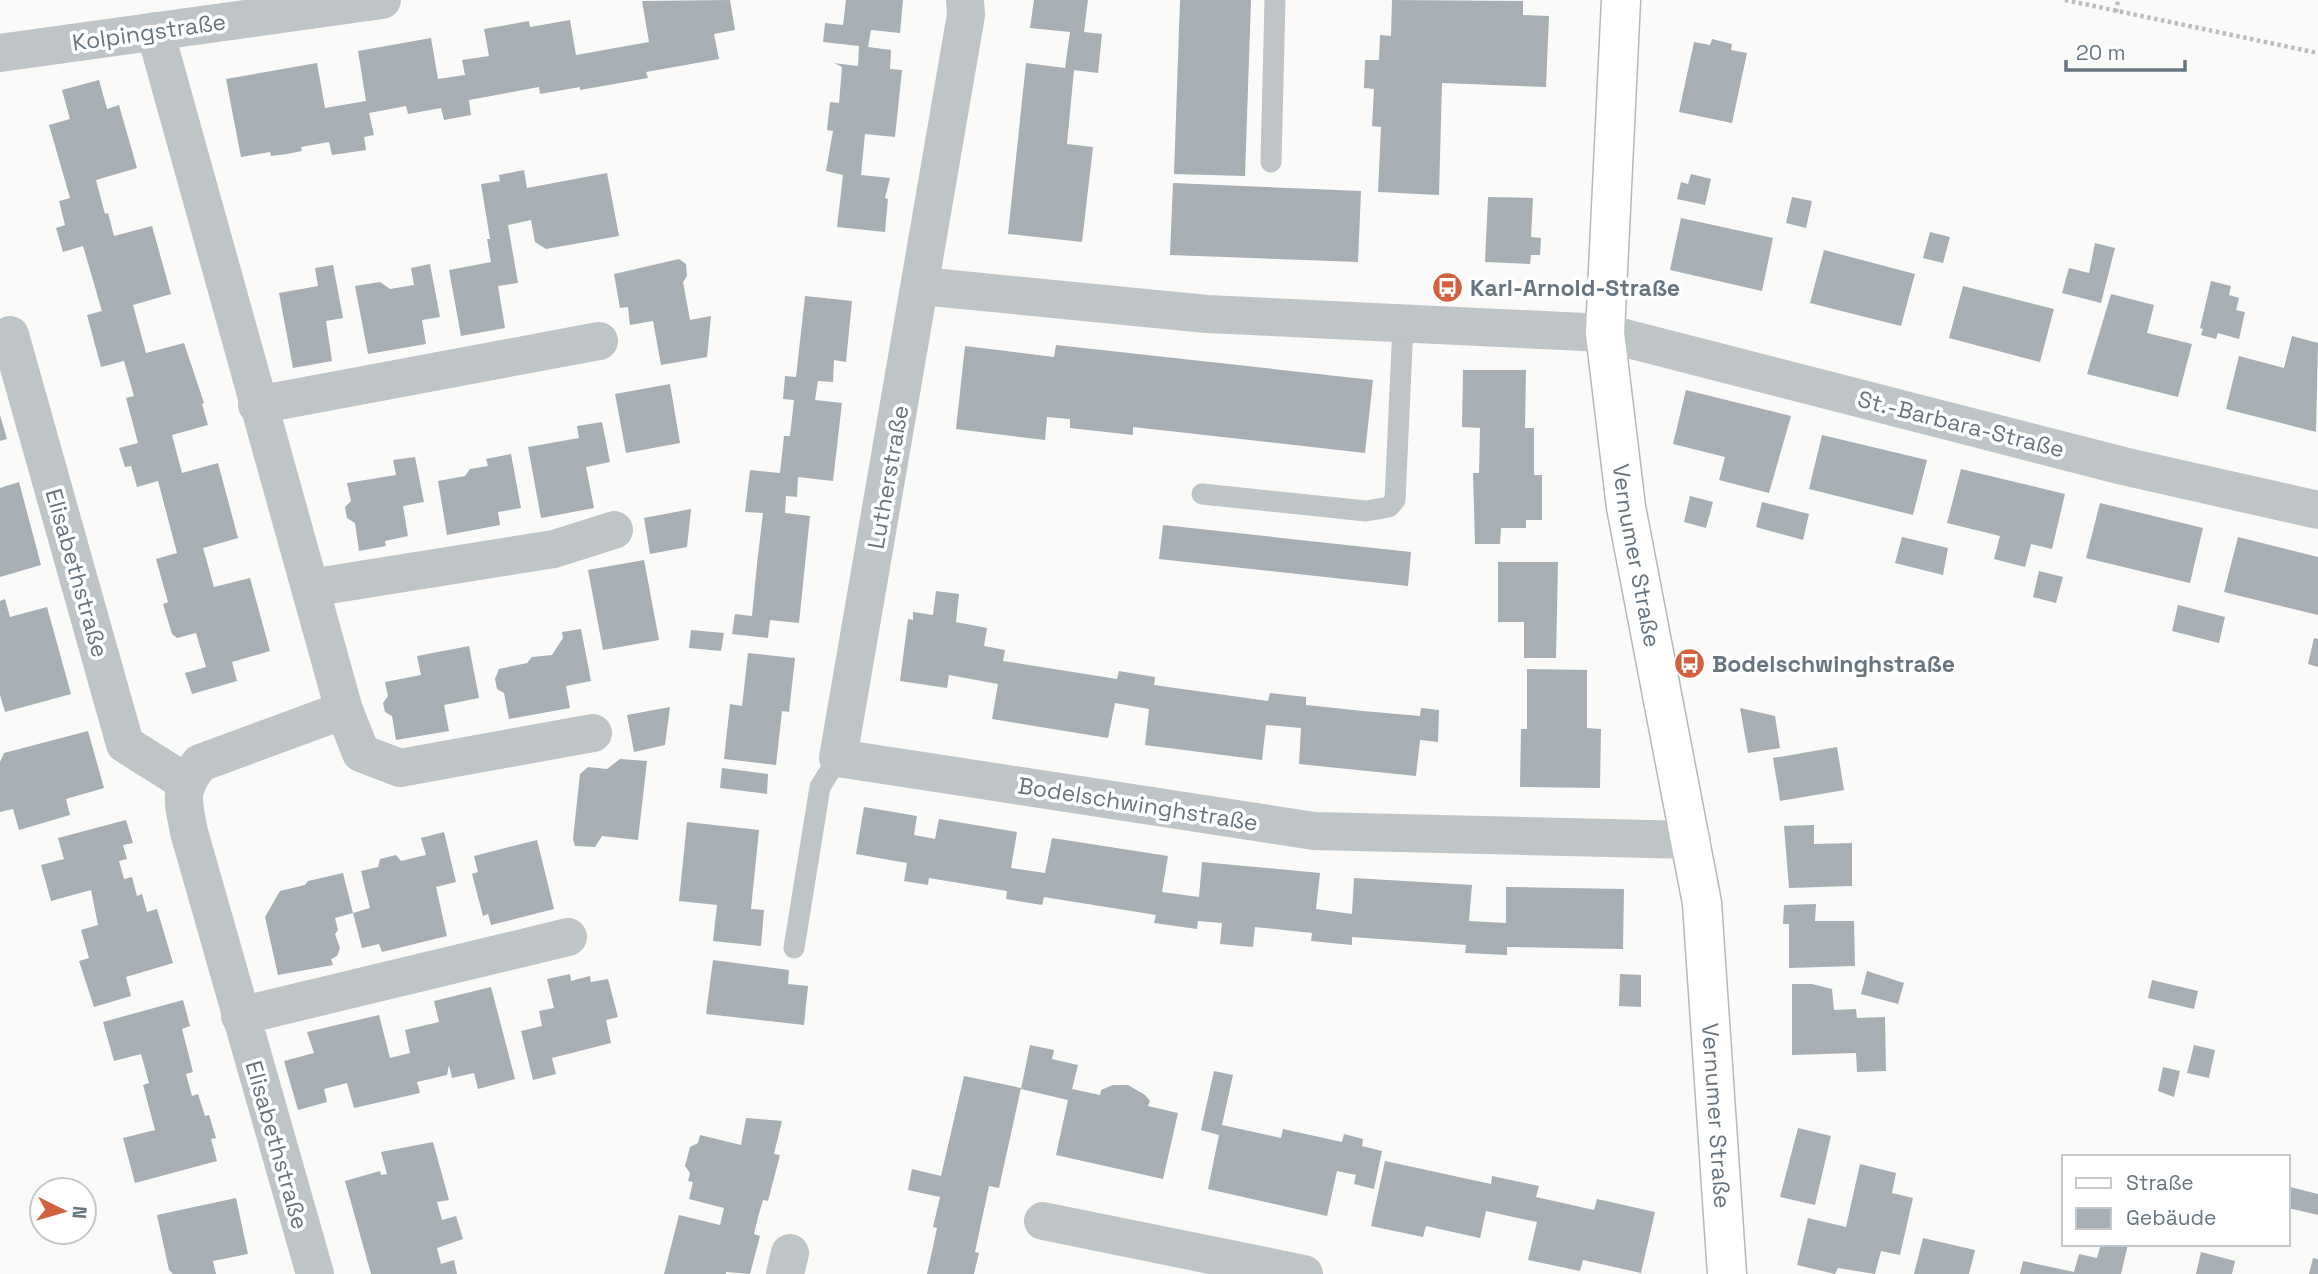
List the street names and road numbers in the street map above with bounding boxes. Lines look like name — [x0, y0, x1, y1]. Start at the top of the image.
street label: Kolpingstraße — [70, 6, 228, 58]
street label: St.-Barbara-Straße — [1854, 384, 2068, 464]
street label: Lutherstraße — [861, 403, 915, 551]
street label: Vernumer Straße — [1606, 462, 1668, 650]
street label: Elisabethstraße — [39, 485, 115, 661]
street label: Bodelschwinghstraße — [1016, 770, 1260, 838]
street label: Vernumer Straße — [1695, 1022, 1738, 1209]
street label: Elisabethstraße — [239, 1057, 315, 1233]

